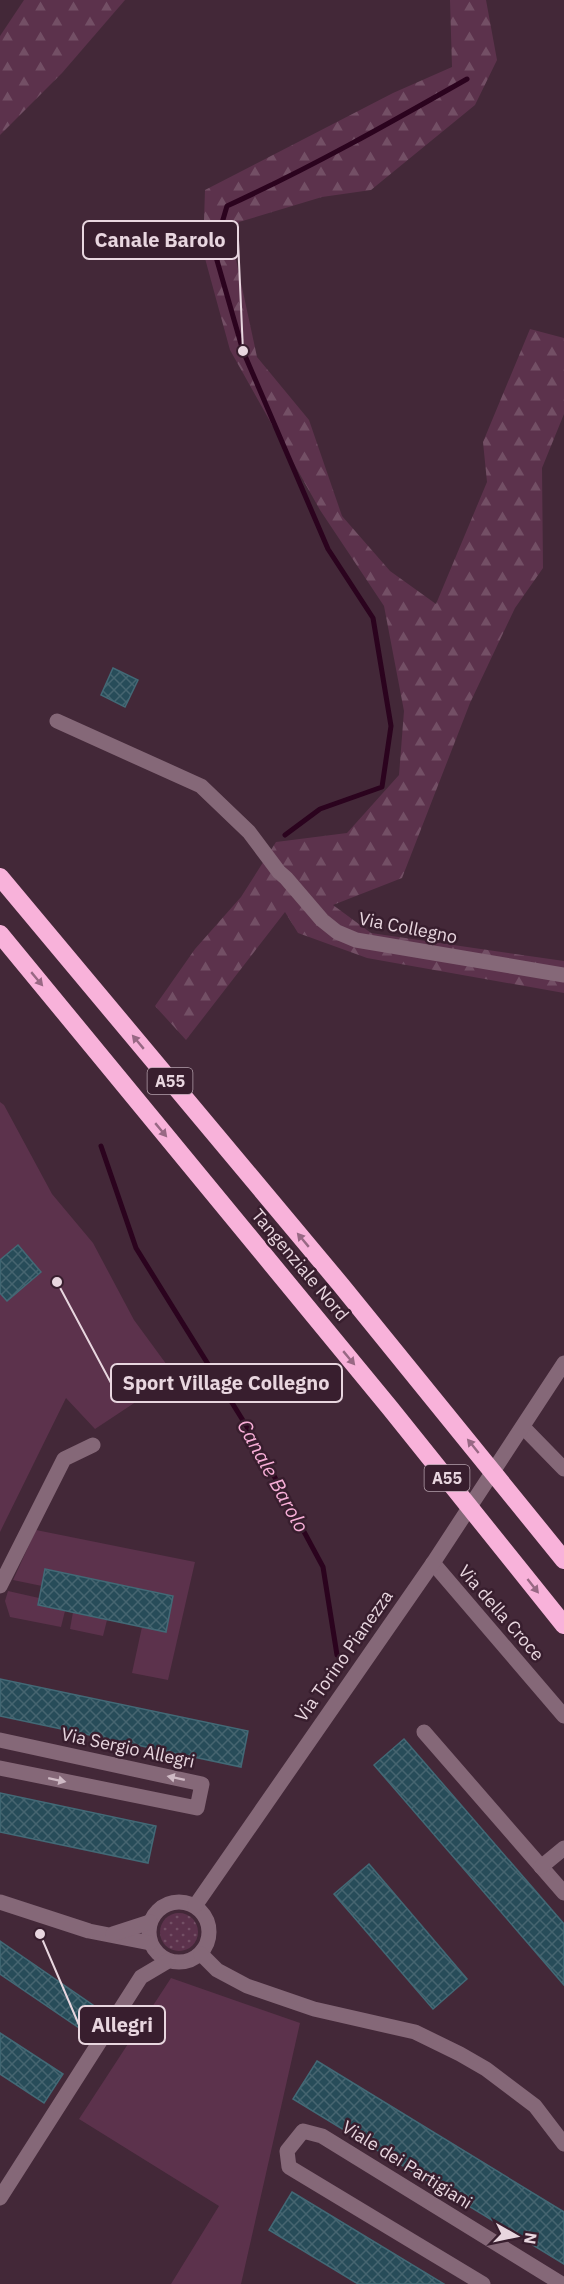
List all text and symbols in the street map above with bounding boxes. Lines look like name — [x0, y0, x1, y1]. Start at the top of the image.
callout: Canale Barolo — [83, 221, 238, 259]
text: Canale Barolo — [94, 226, 226, 253]
street label: Via Collegno — [357, 907, 459, 948]
one-way arrow — [31, 972, 43, 987]
one-way arrow — [132, 1035, 145, 1050]
road number: A55 — [148, 1068, 192, 1094]
one-way arrow — [155, 1122, 168, 1138]
street label: Tangenziale Nord — [247, 1204, 354, 1326]
one-way arrow — [297, 1233, 310, 1248]
one-way arrow — [343, 1350, 356, 1366]
callout: Sport Village Collegno — [111, 1364, 342, 1402]
text: Sport Village Collegno — [122, 1369, 330, 1396]
water label: Canale Barolo — [231, 1414, 316, 1537]
one-way arrow — [467, 1439, 479, 1454]
road number: A55 — [424, 1465, 470, 1491]
street label: Via della Croce — [453, 1560, 549, 1666]
one-way arrow — [527, 1579, 539, 1594]
street label: Via Torino Pianezza — [290, 1585, 398, 1726]
street label: Via Sergio Allegri — [59, 1722, 197, 1773]
one-way arrow — [166, 1773, 185, 1782]
one-way arrow — [48, 1775, 67, 1785]
callout: Allegri — [79, 2006, 165, 2044]
text: Allegri — [91, 2011, 153, 2038]
street label: Viale dei Partigiani — [338, 2115, 477, 2214]
north arrow — [486, 2206, 546, 2266]
text: N — [520, 2231, 542, 2246]

